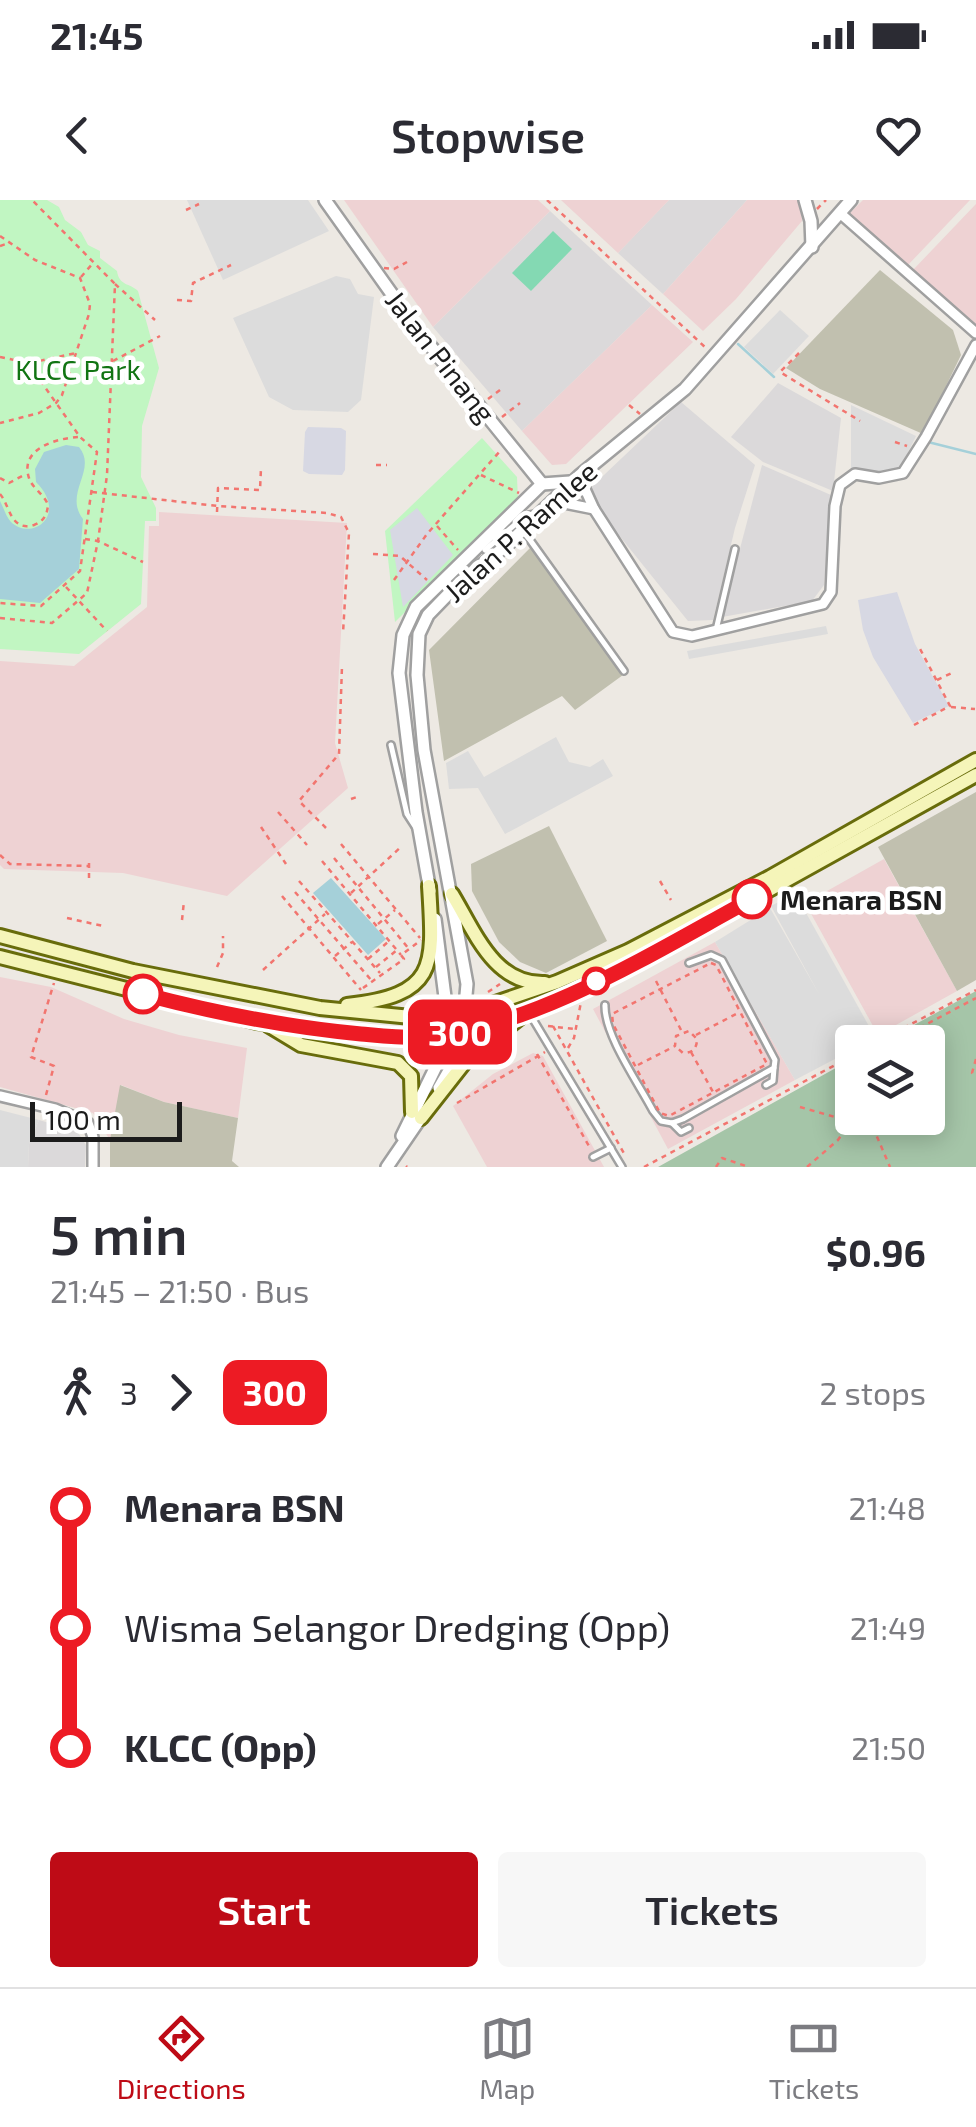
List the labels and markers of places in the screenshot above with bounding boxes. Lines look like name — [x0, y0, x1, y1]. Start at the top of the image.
marker: Menara BSN — [733, 880, 771, 918]
place label: Menara BSN — [780, 882, 943, 916]
unlabelled marker — [583, 968, 609, 994]
unlabelled marker — [124, 975, 162, 1013]

